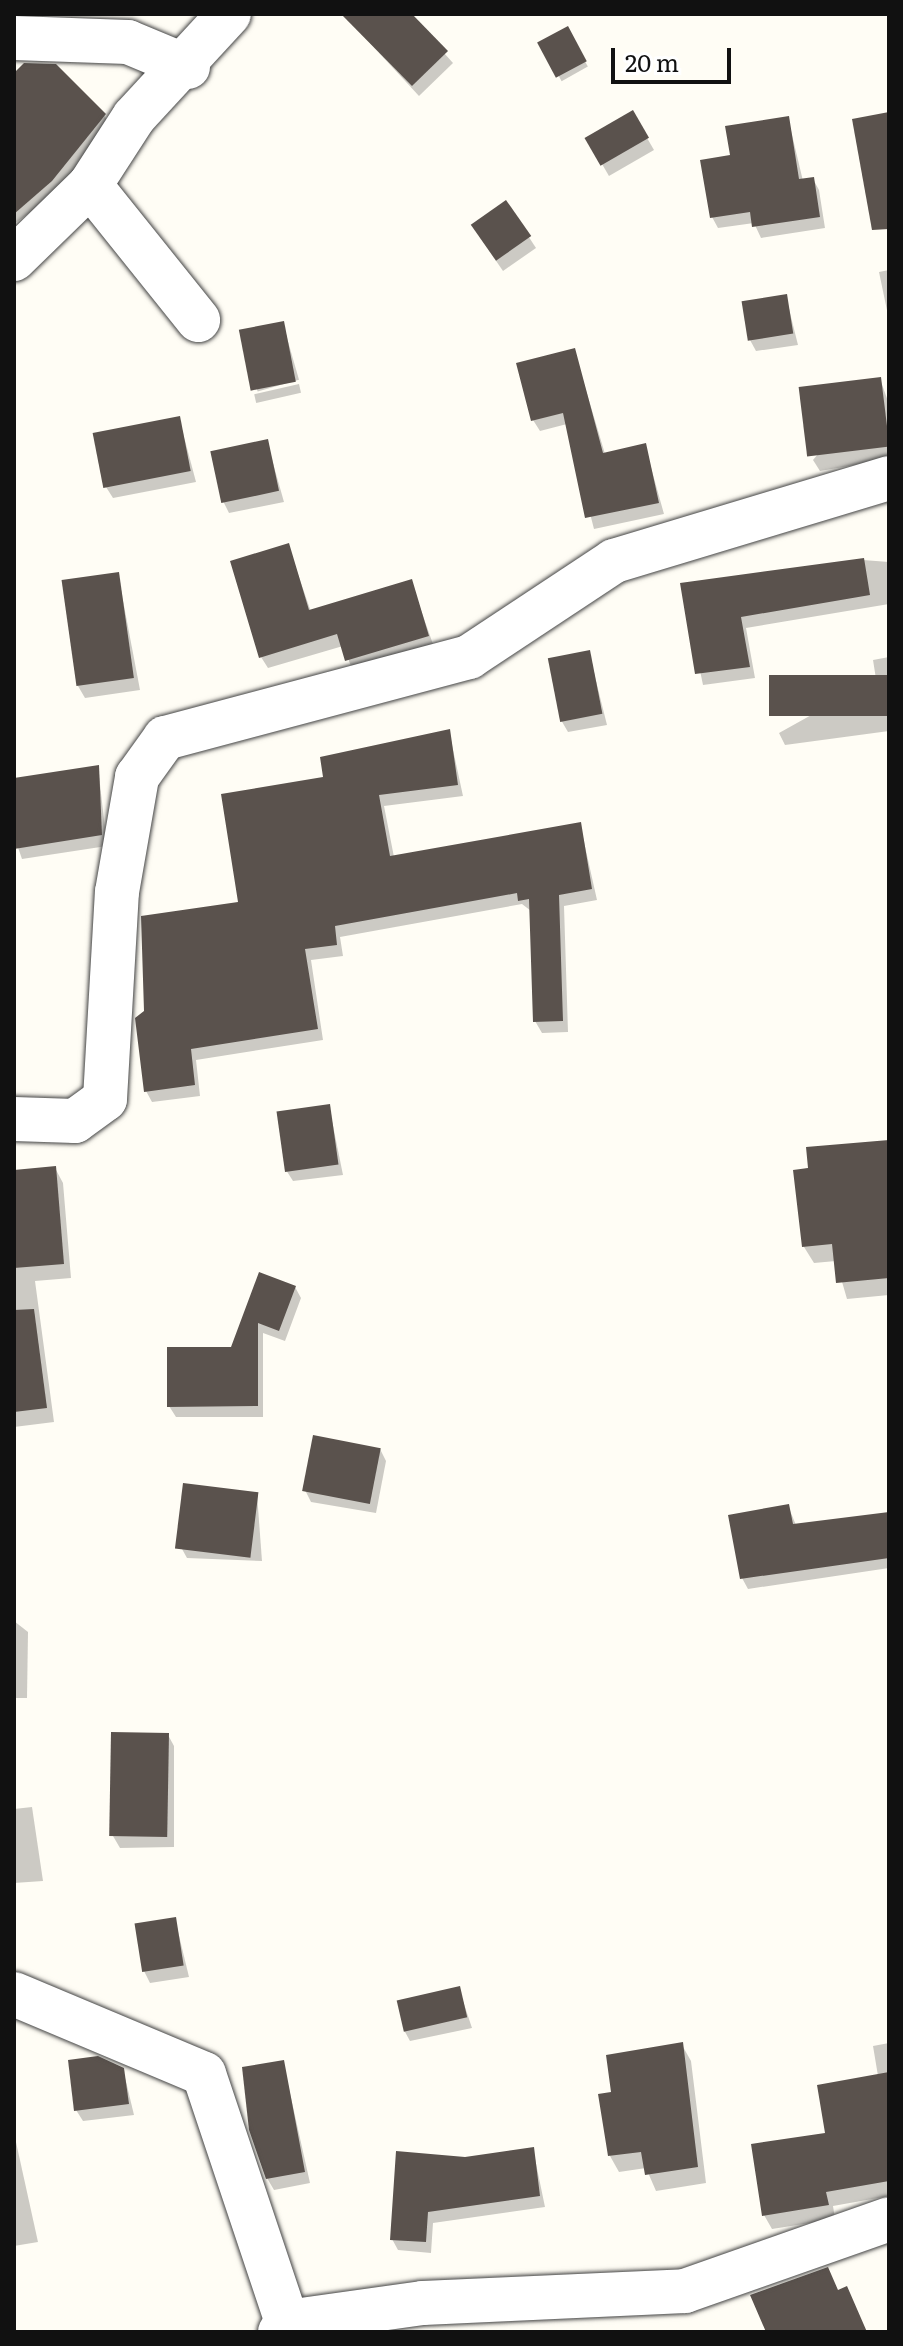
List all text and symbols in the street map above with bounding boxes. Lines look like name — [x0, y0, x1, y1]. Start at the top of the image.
scale bar — [615, 32, 735, 82]
text: 20 m — [625, 44, 679, 79]

